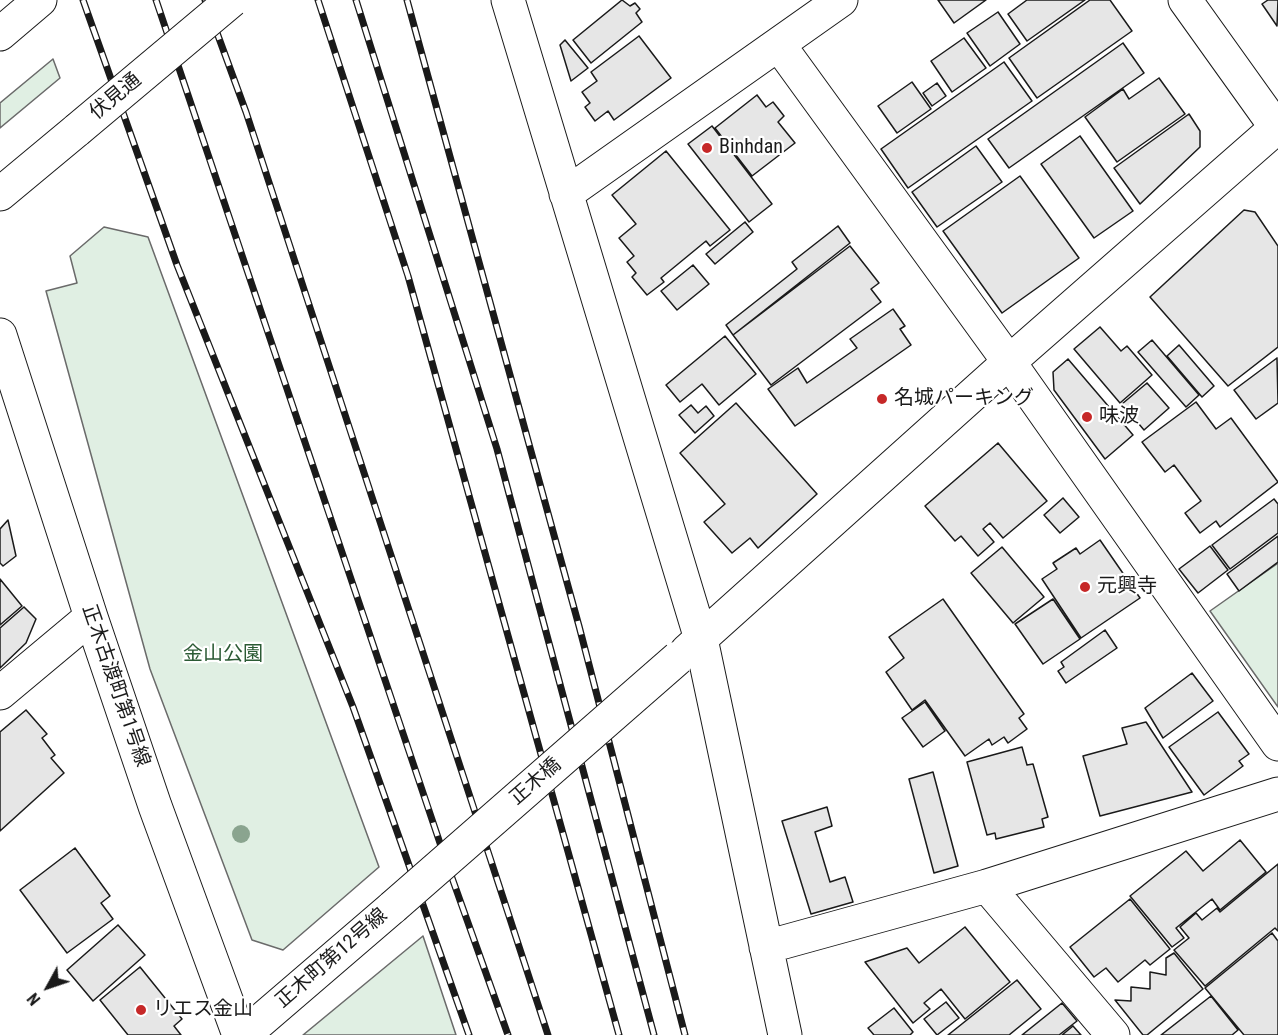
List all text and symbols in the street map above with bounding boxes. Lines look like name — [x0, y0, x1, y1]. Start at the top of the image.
street label: 伏見通 — [85, 69, 147, 125]
place label: Binhdan — [719, 136, 783, 160]
marker: Binhdan — [700, 141, 714, 155]
place label: 名城パーキング — [894, 387, 1034, 411]
marker: 名城パーキング — [875, 392, 889, 406]
place label: 味波 — [1099, 405, 1139, 429]
marker: 味波 — [1080, 410, 1094, 424]
place label: 元興寺 — [1097, 575, 1157, 599]
marker: 元興寺 — [1078, 580, 1092, 594]
street label: 正木古渡町第1号線 — [76, 602, 154, 770]
park label: 金山公園 — [183, 643, 263, 667]
street label: 正木橋 — [505, 753, 567, 811]
street label: 正木町第12号線 — [271, 904, 393, 1014]
north arrow — [18, 957, 78, 1017]
text: N — [23, 989, 44, 1009]
place label: リエス金山 — [153, 998, 253, 1022]
marker: リエス金山 — [134, 1003, 148, 1017]

